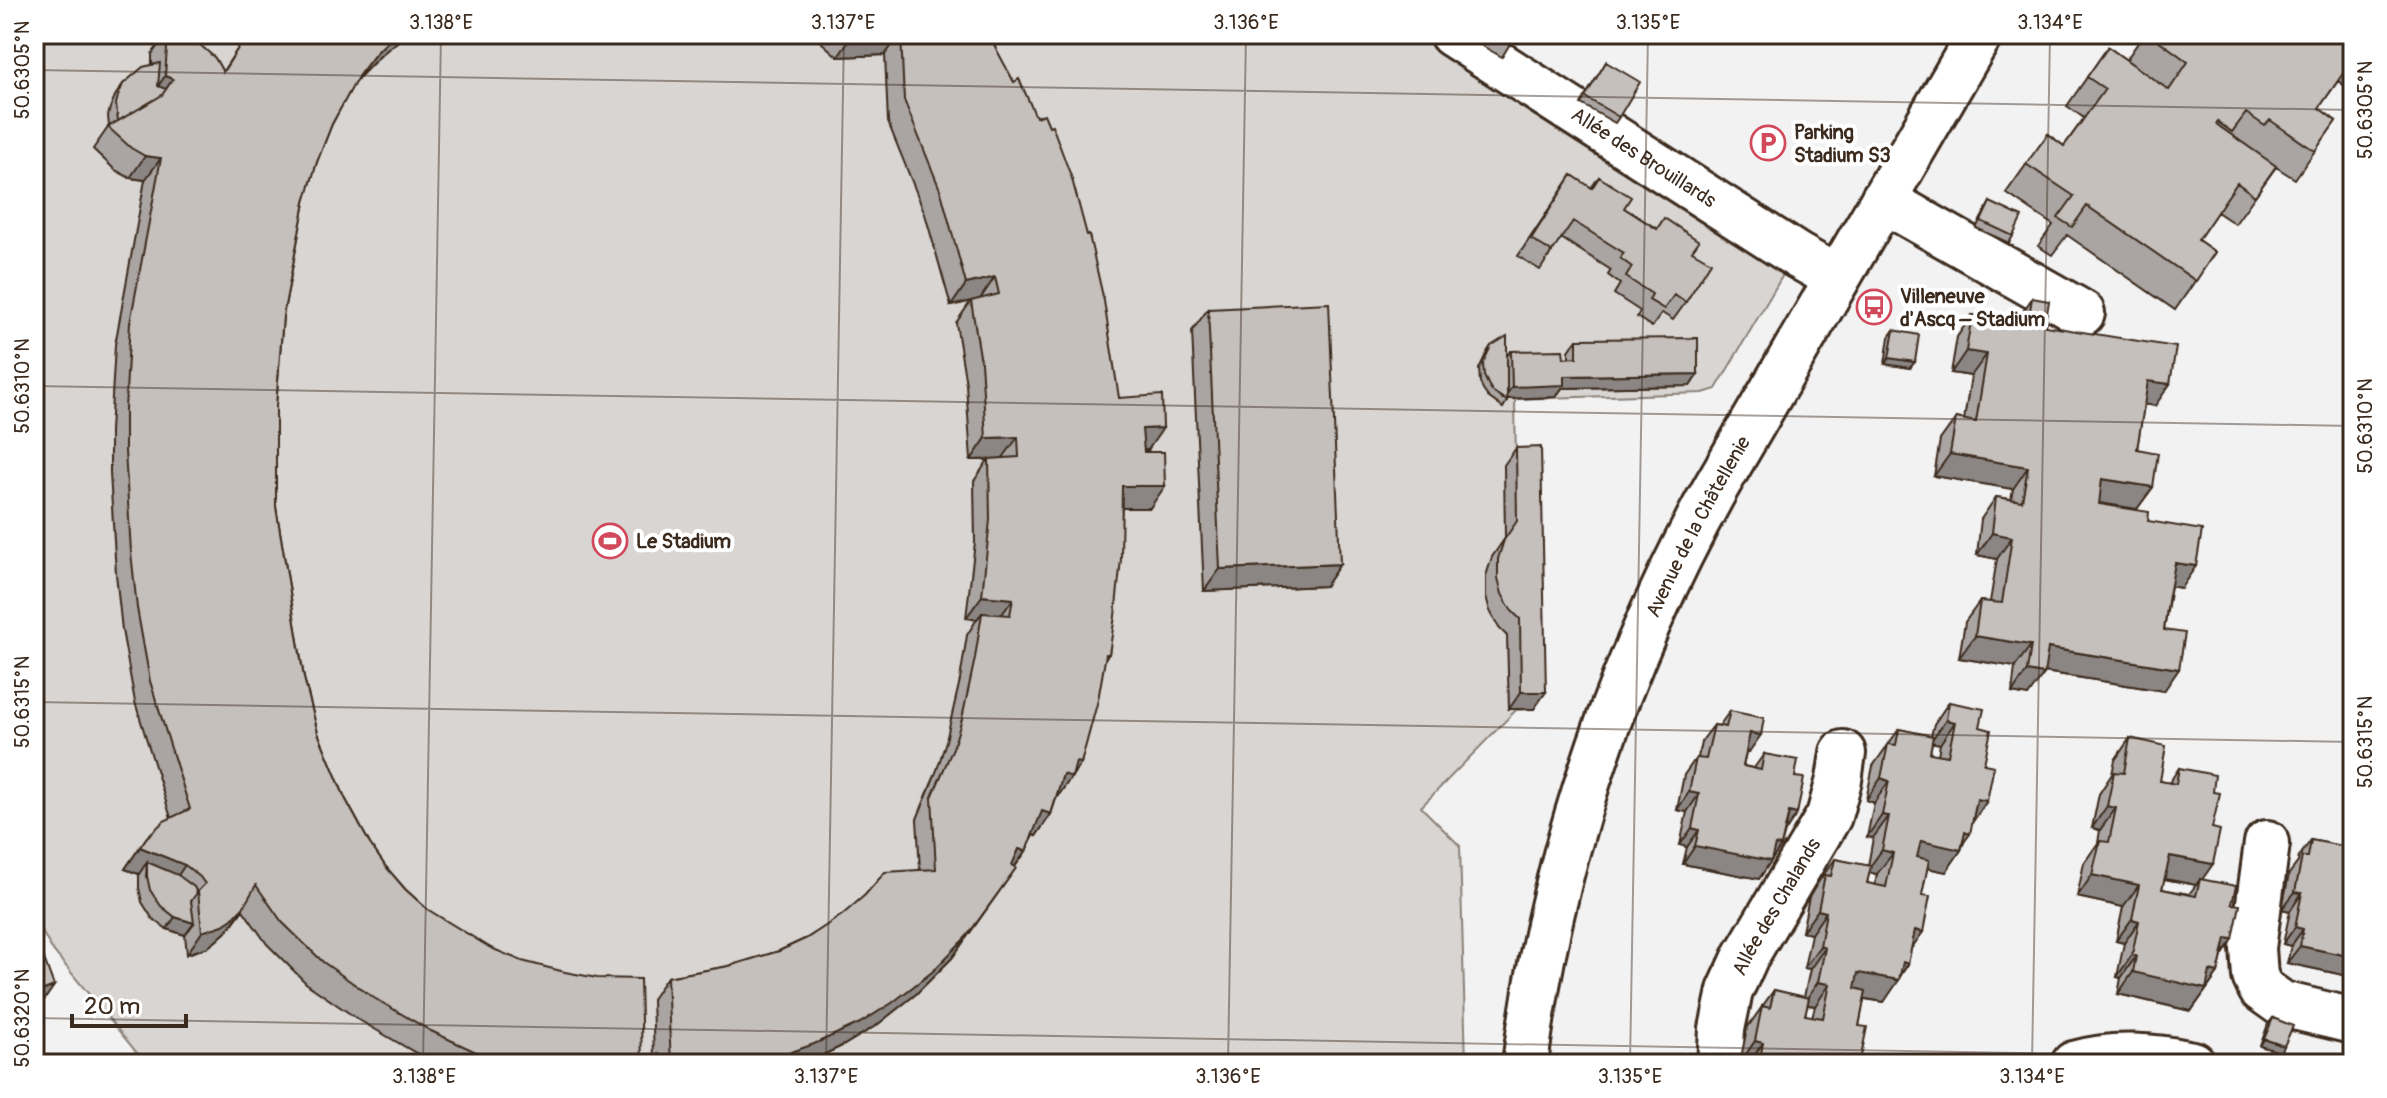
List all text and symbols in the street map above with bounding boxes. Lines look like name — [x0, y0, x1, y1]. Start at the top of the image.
text: 3.138°E — [409, 10, 473, 35]
text: 3.137°E — [811, 10, 875, 35]
text: 3.136°E — [1213, 10, 1279, 35]
text: 3.135°E — [1616, 10, 1680, 35]
text: 3.134°E — [2017, 10, 2083, 35]
text: 50.6305°N — [10, 21, 35, 119]
text: 50.6305°N — [2353, 61, 2378, 159]
street label: Allée des Brouillards — [1567, 101, 1721, 213]
place label: Parking Stadium S3 — [1794, 120, 1891, 168]
parking icon: Parking Stadium S3 — [1749, 124, 1787, 162]
place label: Villeneuve d'Ascq – Stadium — [1900, 284, 2045, 332]
bus stop icon: Villeneuve d'Ascq – Stadium — [1855, 288, 1893, 326]
text: 50.6310°N — [10, 338, 35, 434]
text: 50.6310°N — [2353, 378, 2378, 474]
street label: Avenue de la Châtellenie — [1640, 431, 1756, 621]
sports icon: Le Stadium — [591, 522, 629, 560]
place label: Le Stadium — [636, 529, 731, 554]
text: 50.6315°N — [10, 656, 35, 748]
text: 50.6315°N — [2353, 696, 2378, 788]
street label: Allée des Chalands — [1726, 833, 1826, 979]
text: 50.6320°N — [10, 969, 35, 1067]
scale bar — [72, 978, 186, 1028]
text: 20 m — [84, 992, 140, 1021]
text: 3.138°E — [392, 1064, 456, 1089]
text: 3.137°E — [794, 1064, 858, 1089]
text: 3.136°E — [1195, 1064, 1261, 1089]
text: 3.135°E — [1598, 1064, 1662, 1089]
text: 3.134°E — [1999, 1064, 2065, 1089]

